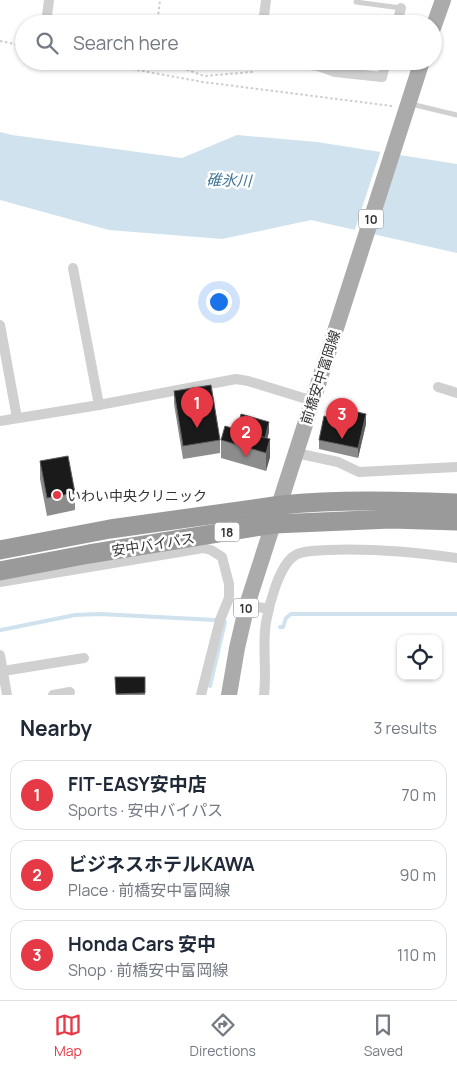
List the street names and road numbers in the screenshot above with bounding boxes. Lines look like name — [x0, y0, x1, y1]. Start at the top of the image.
road number: 10 — [358, 210, 384, 228]
street label: 前橋安中富岡線 — [296, 327, 344, 427]
road number: 18 — [214, 522, 240, 542]
street label: 安中バイパス — [110, 528, 196, 560]
road number: 10 — [234, 598, 258, 618]

